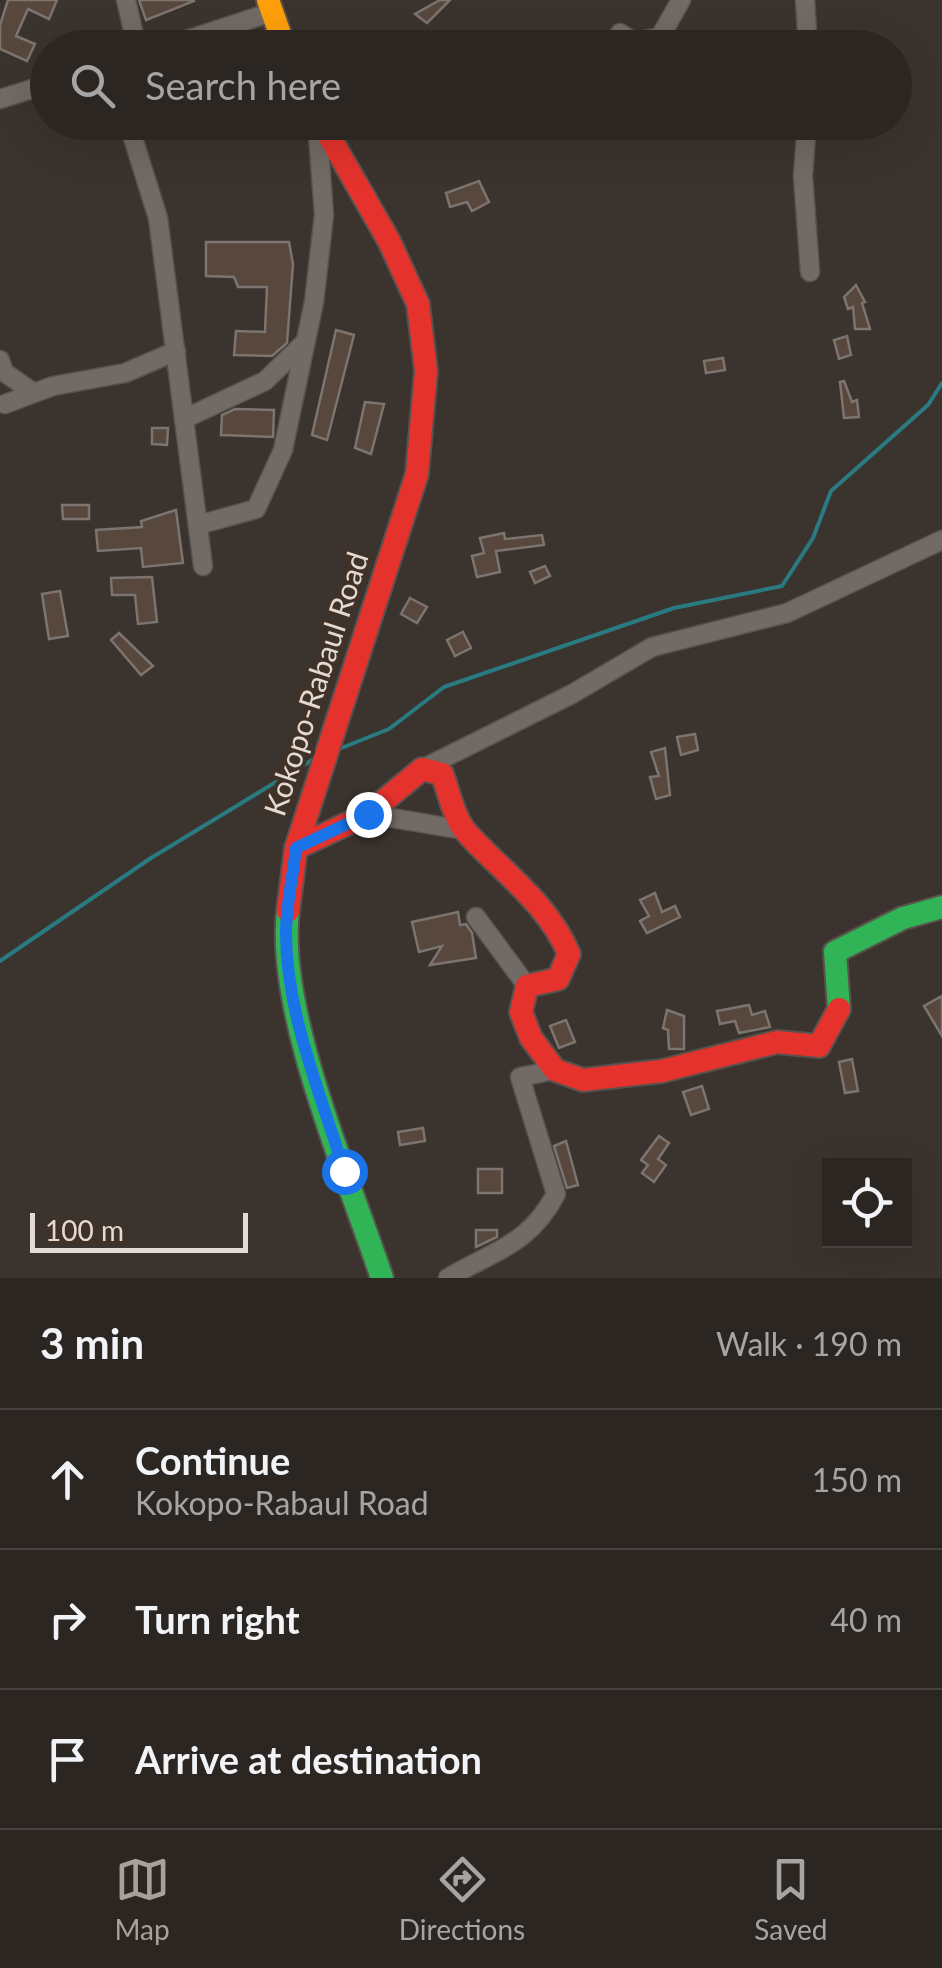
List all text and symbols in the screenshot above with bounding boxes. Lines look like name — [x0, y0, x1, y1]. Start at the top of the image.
search box — [30, 30, 912, 140]
icon: search — [65, 58, 120, 113]
text: Search here — [145, 62, 341, 108]
street label: Kokopo-Rabaul Road — [255, 547, 375, 820]
route end — [346, 792, 392, 838]
route start — [322, 1149, 368, 1195]
map controls — [822, 1158, 912, 1248]
button: locate — [822, 1158, 912, 1248]
scale bar — [30, 1208, 248, 1252]
text: 100 m — [45, 1213, 124, 1247]
text: 3 min — [40, 1318, 144, 1368]
text: Walk · 190 m — [716, 1324, 902, 1363]
text: Continue — [135, 1437, 290, 1483]
icon: ahead — [40, 1452, 95, 1507]
text: 150 m — [812, 1460, 902, 1499]
text: Kokopo-Rabaul Road — [135, 1483, 429, 1522]
icon: right — [40, 1592, 95, 1647]
text: Turn right — [135, 1596, 300, 1642]
text: 40 m — [830, 1600, 902, 1639]
icon: arrive — [40, 1732, 95, 1787]
text: Arrive at destination — [135, 1736, 482, 1782]
tab: Map — [115, 1852, 170, 1946]
tab: Directions — [399, 1852, 525, 1946]
tab: Saved — [754, 1852, 827, 1946]

